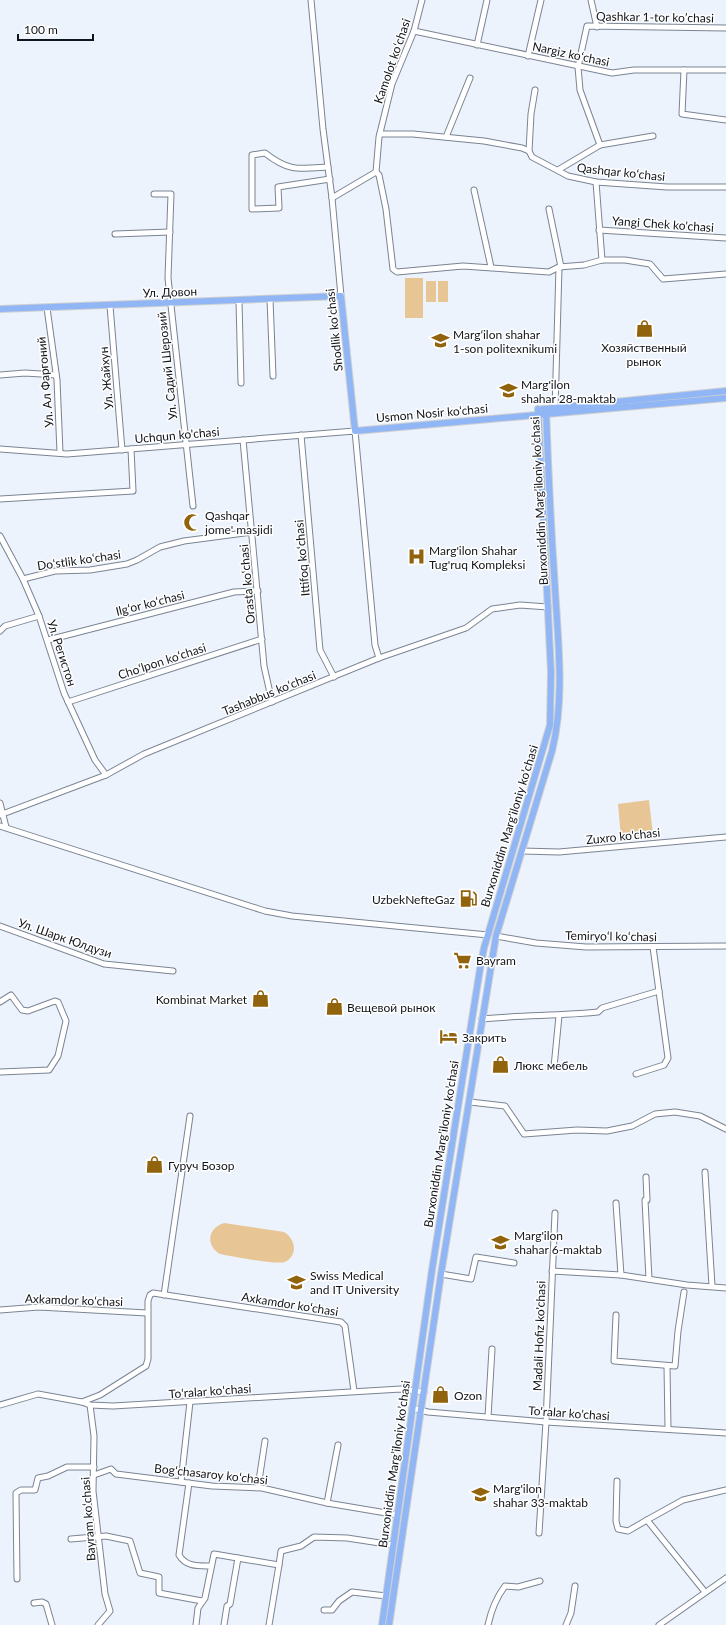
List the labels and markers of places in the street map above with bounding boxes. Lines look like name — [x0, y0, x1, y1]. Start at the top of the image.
shop icon: Хозяйственный рынок — [634, 318, 654, 338]
place label: Margʻilon shahar 1-son politexnikumi — [453, 327, 557, 356]
school or university icon: Margʻilon shahar 1-son politexnikumi — [430, 331, 450, 351]
place label: Хозяйственный рынок — [601, 340, 687, 369]
place label: Marg'ilon shahar 28-maktab — [521, 377, 616, 406]
school or university icon: Marg'ilon shahar 28-maktab — [498, 381, 518, 401]
place label: Qashqar jome' masjidi — [204, 508, 273, 537]
mosque icon: Qashqar jome' masjidi — [182, 512, 202, 532]
place label: Marg'ilon Shahar Tug'ruq Kompleksi — [429, 543, 525, 572]
hospital icon: Marg'ilon Shahar Tug'ruq Kompleksi — [406, 547, 426, 567]
fuel station icon: UzbekNefteGaz — [458, 889, 478, 909]
place label: UzbekNefteGaz — [372, 892, 456, 907]
supermarket icon: Bayram — [453, 950, 473, 970]
place label: Bayram — [476, 953, 516, 968]
shop icon: Kombinat Market — [250, 989, 270, 1009]
place label: Kombinat Market — [156, 992, 248, 1007]
shop icon: Вещевой рынок — [324, 997, 344, 1017]
place label: Вещевой рынок — [347, 1000, 436, 1015]
hotel icon: Закрить — [439, 1027, 459, 1047]
place label: Закрить — [462, 1030, 507, 1045]
shop icon: Люкс мебель — [491, 1055, 511, 1075]
place label: Люкс мебель — [513, 1058, 588, 1073]
shop icon: Гуруч Бозор — [145, 1155, 165, 1175]
place label: Гуруч Бозор — [168, 1158, 235, 1173]
place label: Marg'ilon shahar 6-maktab — [514, 1228, 602, 1257]
school or university icon: Marg'ilon shahar 6-maktab — [491, 1232, 511, 1252]
place label: Swiss Medical and IT University — [310, 1268, 400, 1297]
school or university icon: Swiss Medical and IT University — [287, 1272, 307, 1292]
shop icon: Ozon — [431, 1385, 451, 1405]
place label: Ozon — [454, 1388, 482, 1403]
place label: Marg'ilon shahar 33-maktab — [493, 1481, 588, 1510]
school or university icon: Marg'ilon shahar 33-maktab — [470, 1485, 490, 1505]

